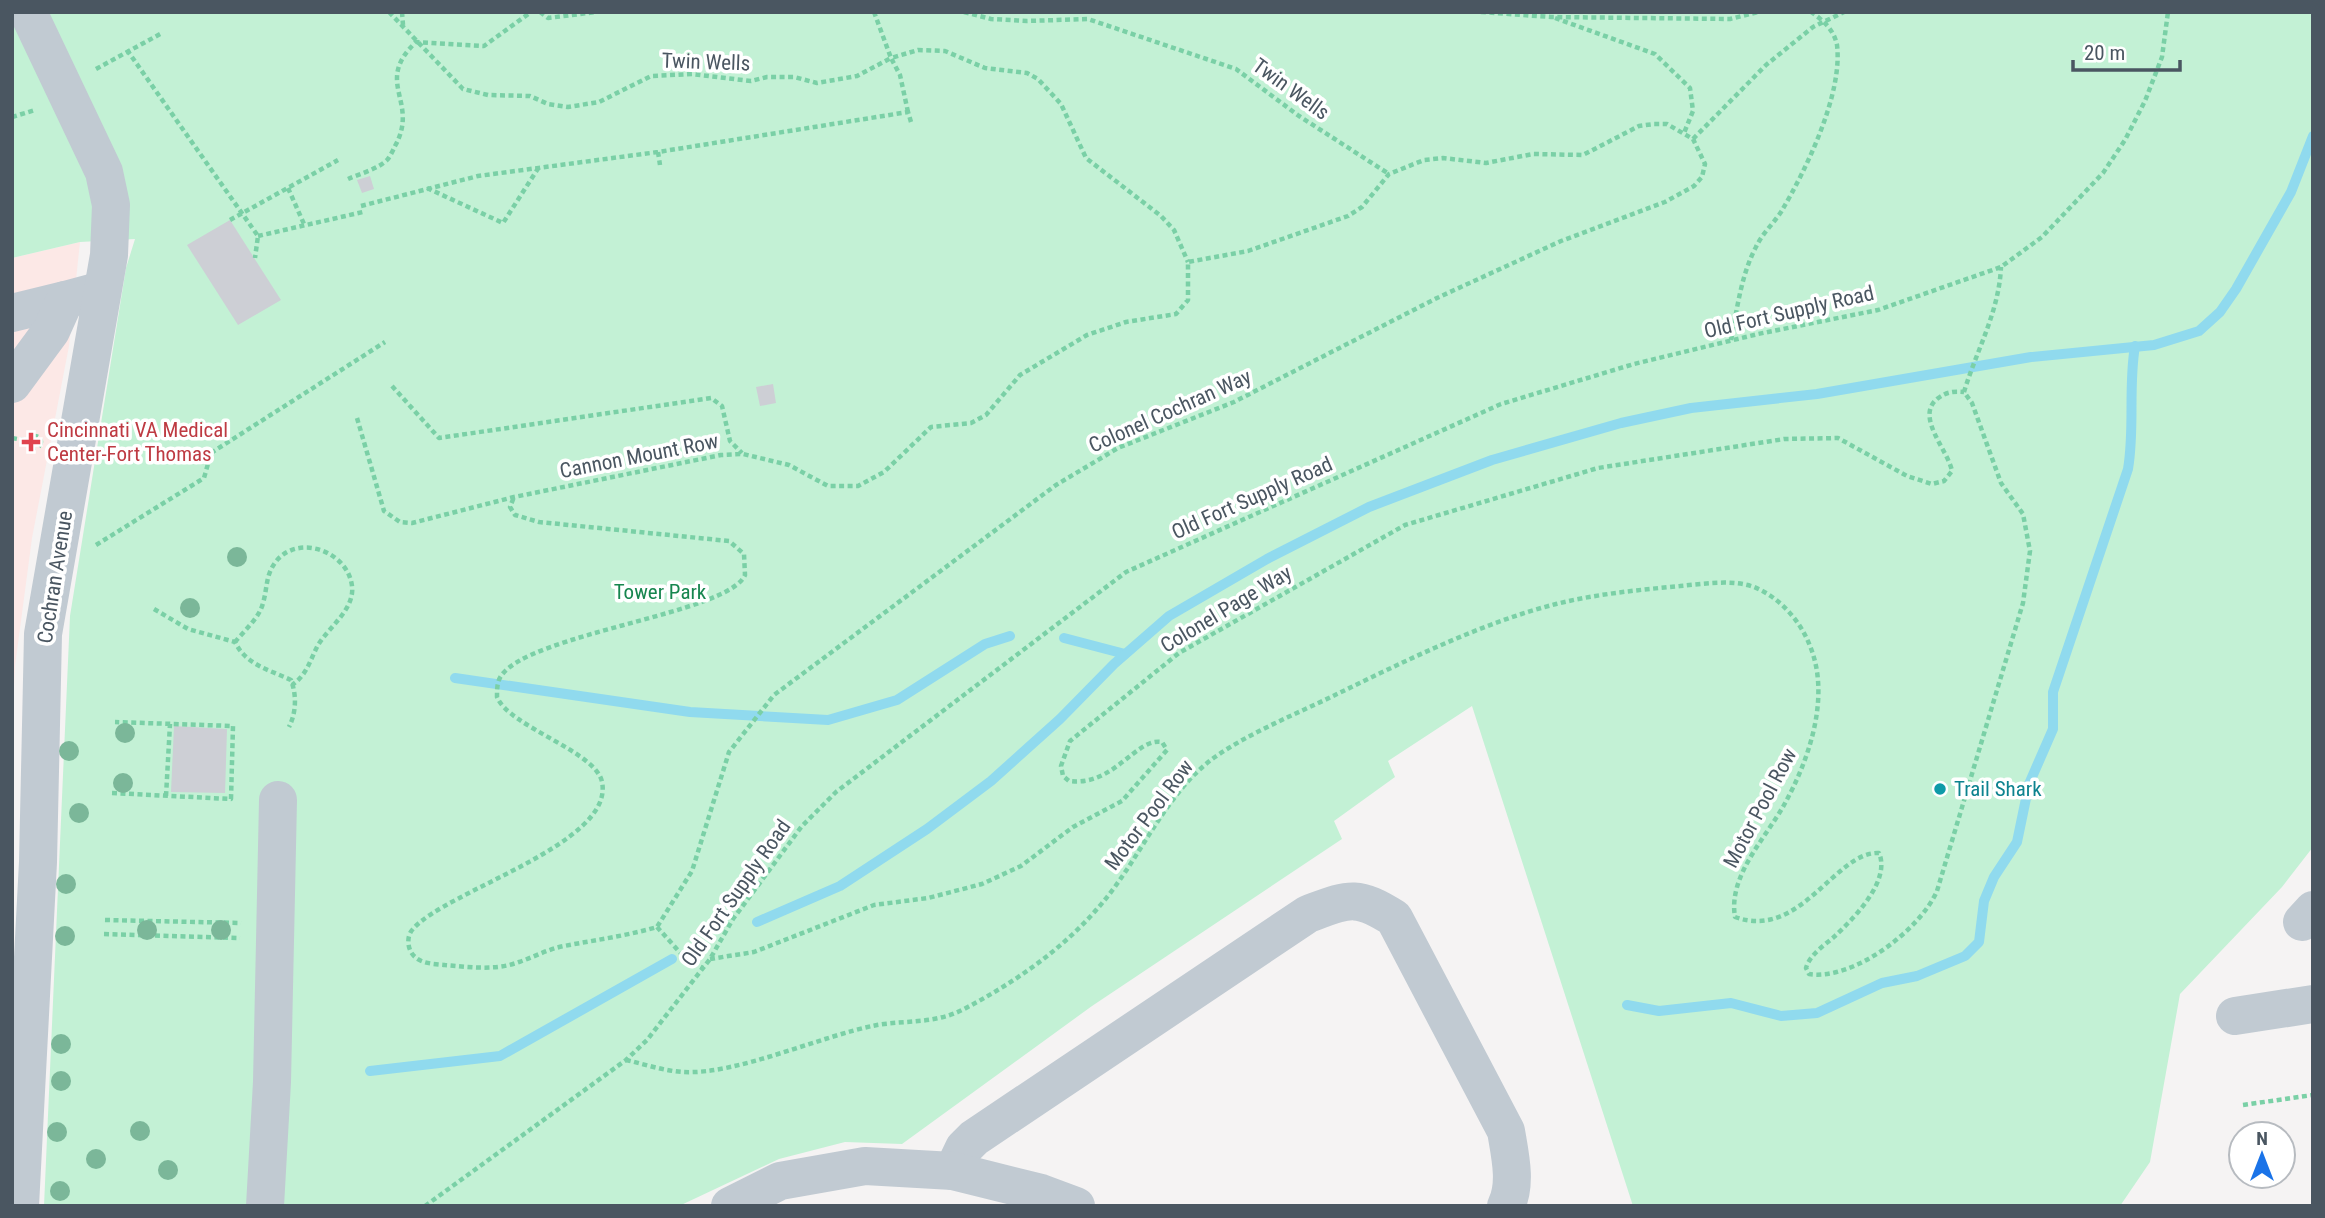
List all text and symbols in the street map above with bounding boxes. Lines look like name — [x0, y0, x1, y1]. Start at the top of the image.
scale bar — [2073, 28, 2180, 72]
text: 20 m — [2084, 41, 2125, 65]
street label: Twin Wells — [661, 48, 751, 76]
street label: Twin Wells — [1248, 53, 1334, 125]
street label: Old Fort Supply Road — [1702, 281, 1876, 343]
street label: Colonel Cochran Way — [1085, 364, 1255, 458]
place label: Cincinnati VA Medical Center-Fort Thomas — [47, 418, 228, 466]
street label: Cannon Mount Row — [558, 429, 721, 483]
marker: Cincinnati VA Medical Center-Fort Thomas — [21, 432, 41, 452]
street label: Old Fort Supply Road — [1168, 452, 1336, 544]
street label: Cochran Avenue — [33, 509, 77, 645]
street label: Colonel Page Way — [1156, 560, 1296, 657]
park label: Tower Park — [614, 580, 707, 604]
street label: Motor Pool Row — [1718, 744, 1802, 872]
street label: Motor Pool Row — [1100, 755, 1198, 875]
place label: Trail Shark — [1954, 777, 2042, 801]
marker: Trail Shark — [1932, 781, 1948, 797]
street label: Old Fort Supply Road — [676, 815, 796, 971]
north arrow — [2227, 1120, 2297, 1190]
text: N — [2256, 1127, 2268, 1150]

